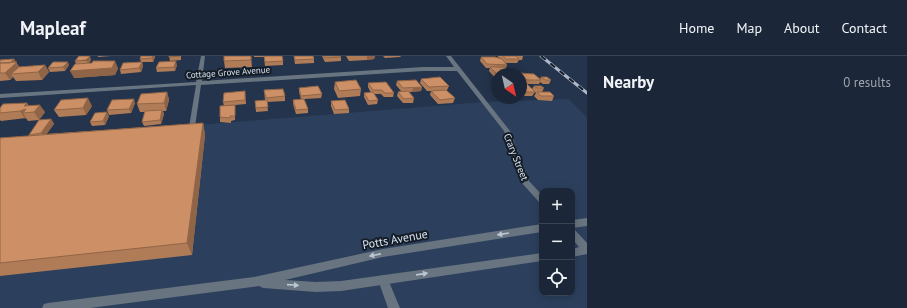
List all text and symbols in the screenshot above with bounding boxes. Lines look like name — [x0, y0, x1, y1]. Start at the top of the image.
text: Mapleaf — [20, 16, 86, 40]
text: Home — [679, 19, 714, 37]
text: Map — [736, 19, 762, 37]
text: About — [784, 19, 820, 37]
text: Contact — [842, 19, 887, 37]
street label: Cottage Grove Avenue — [186, 64, 271, 80]
north arrow — [491, 68, 527, 104]
text: Nearby — [603, 71, 654, 93]
text: 0 results — [843, 74, 891, 91]
street label: Crary Street — [501, 131, 532, 183]
map controls — [539, 188, 575, 296]
button: + — [539, 188, 575, 224]
button: − — [539, 224, 575, 260]
street label: Potts Avenue — [361, 226, 429, 252]
one-way arrow — [497, 231, 510, 237]
one-way arrow — [369, 252, 381, 258]
button: locate — [539, 260, 575, 296]
one-way arrow — [416, 271, 428, 277]
one-way arrow — [287, 282, 299, 289]

